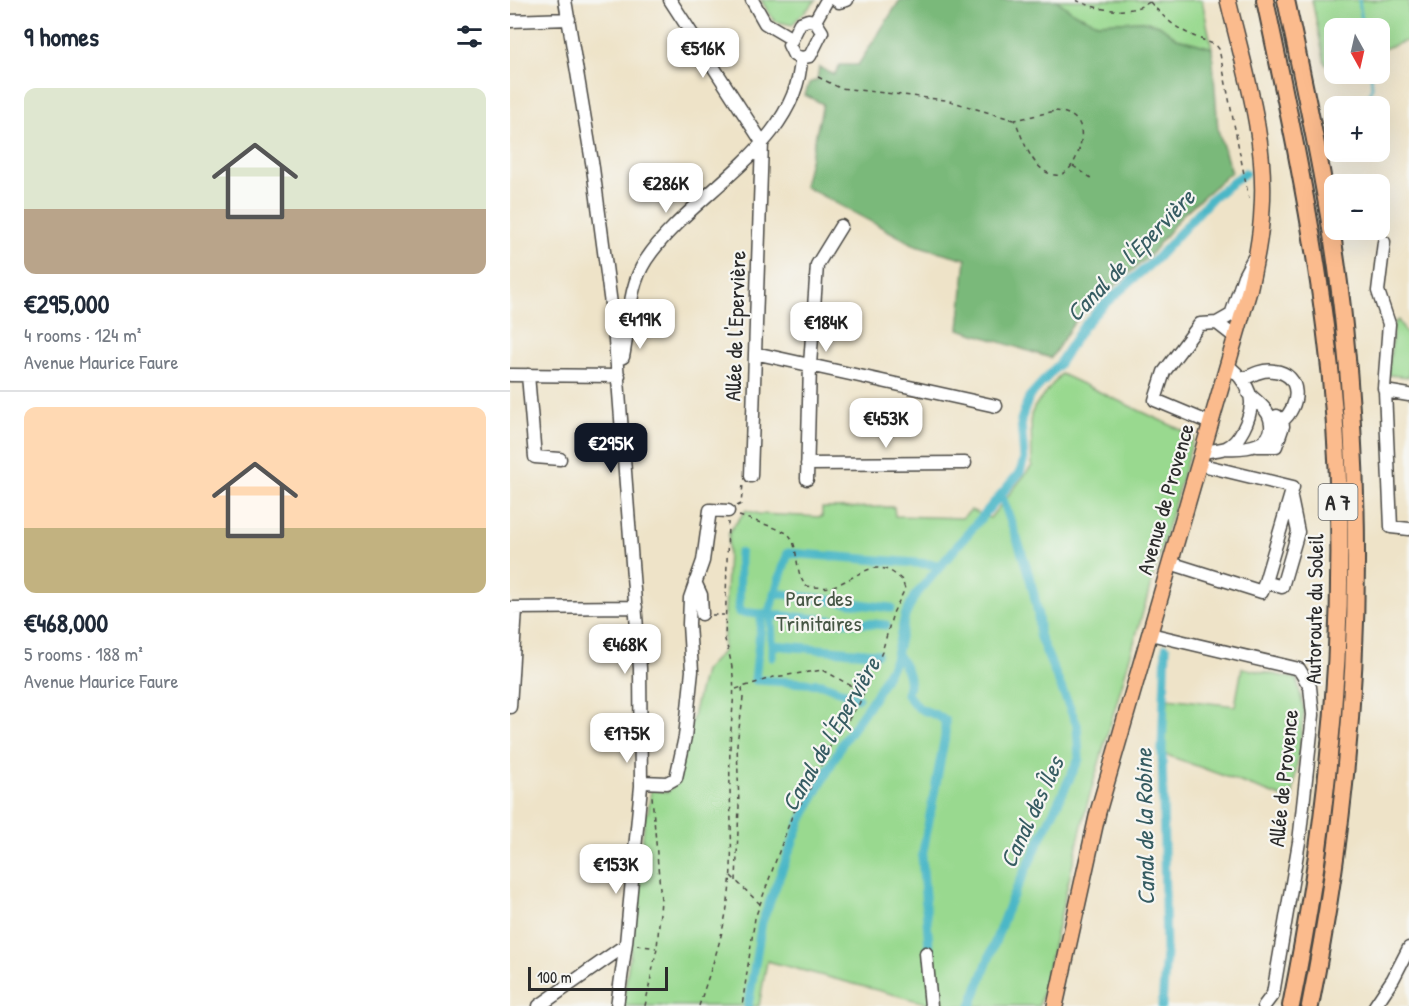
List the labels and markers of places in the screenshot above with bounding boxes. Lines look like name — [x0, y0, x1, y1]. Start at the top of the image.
pin: €516K — [661, 28, 745, 79]
pin: €286K — [624, 163, 708, 214]
pin: €419K — [598, 299, 682, 350]
pin: €184K — [784, 302, 868, 353]
pin: €453K — [844, 398, 928, 449]
pin: €295K — [569, 423, 653, 474]
pin: €468K — [583, 624, 667, 675]
pin: €175K — [585, 713, 669, 764]
pin: €153K — [574, 844, 658, 895]

